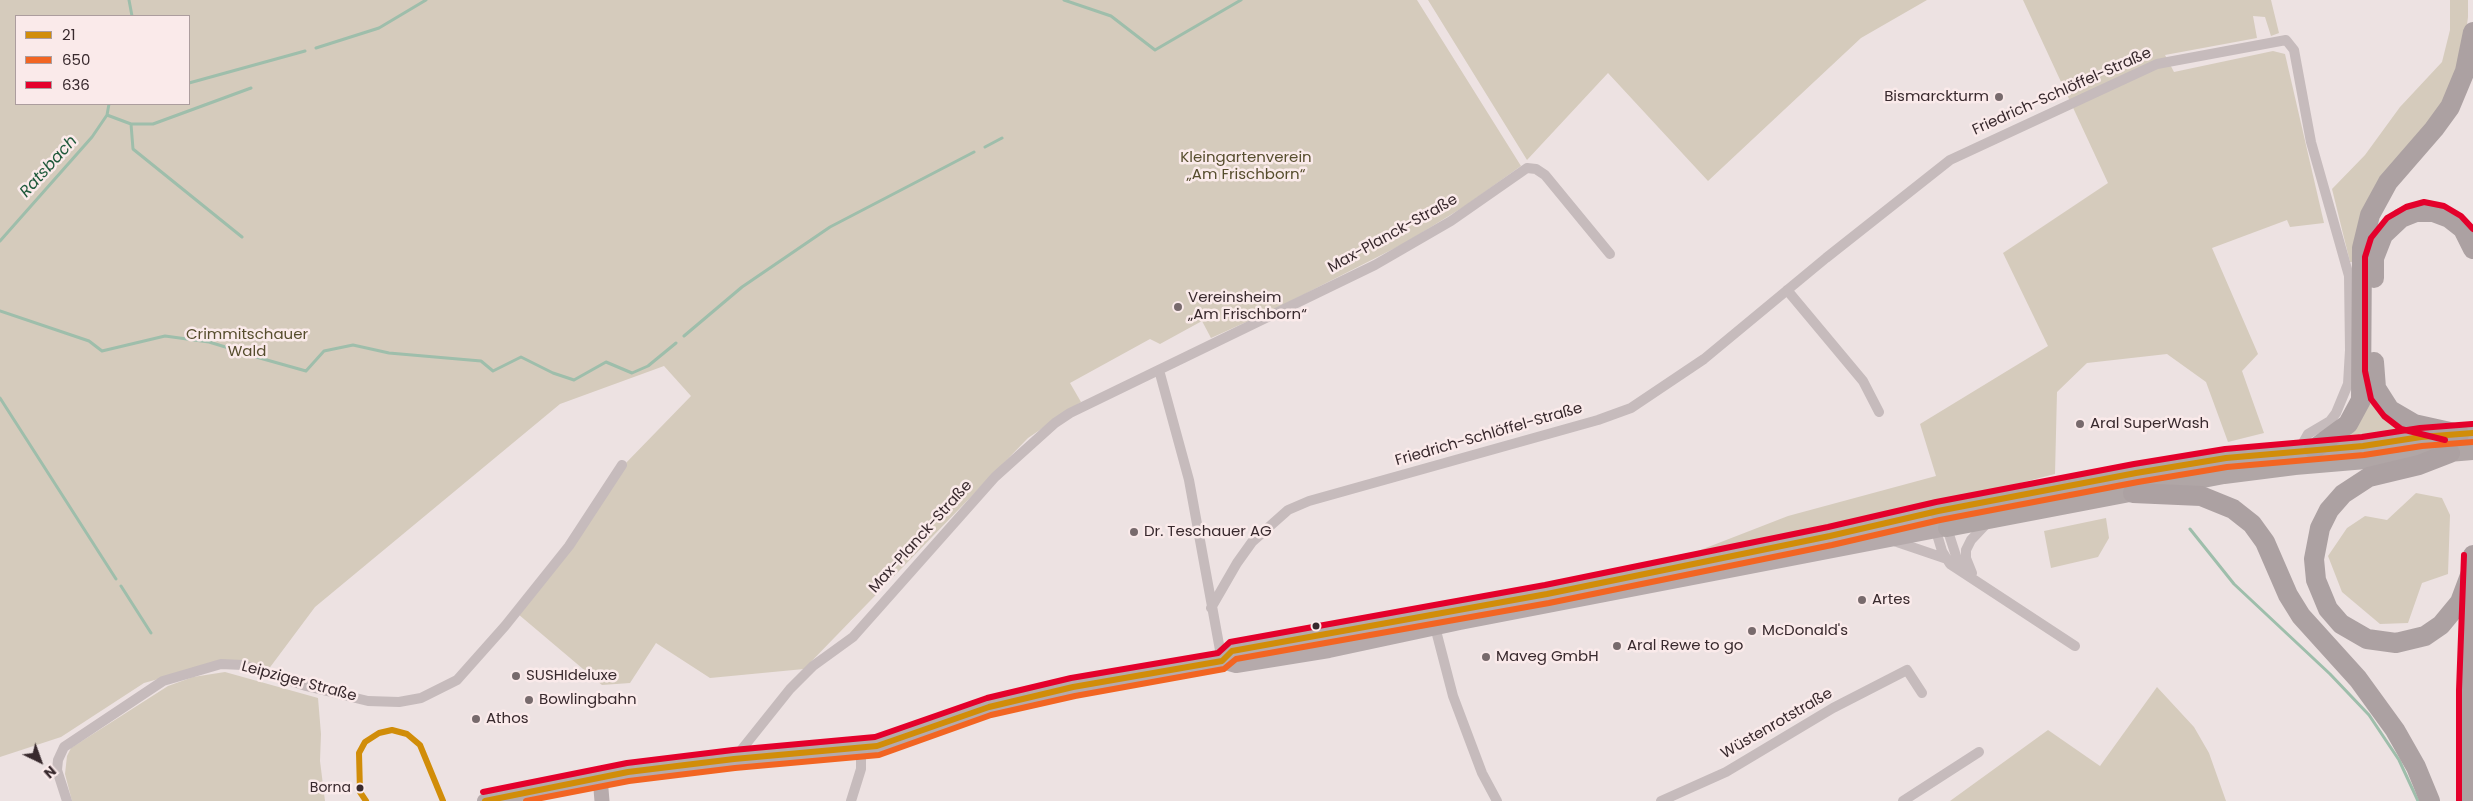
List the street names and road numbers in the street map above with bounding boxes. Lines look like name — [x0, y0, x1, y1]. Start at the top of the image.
street label: Friedrich-Schlöffel-Straße — [1970, 44, 2154, 140]
street label: Max-Planck-Straße — [1325, 191, 1461, 277]
street label: Friedrich-Schlöffel-Straße — [1393, 400, 1585, 470]
street label: Max-Planck-Straße — [866, 477, 976, 597]
street label: Leipziger Straße — [239, 658, 359, 706]
street label: Wüstenrotstraße — [1718, 685, 1836, 763]

